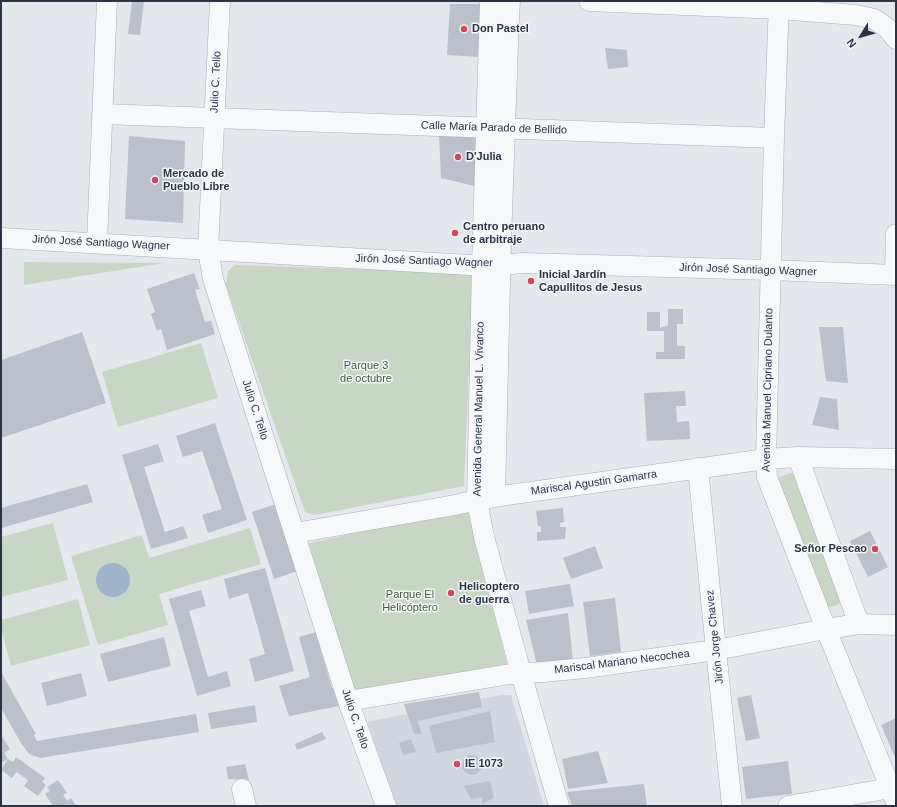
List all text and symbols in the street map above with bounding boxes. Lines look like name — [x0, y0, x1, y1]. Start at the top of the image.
north arrow — [841, 16, 881, 56]
place label: Don Pastel — [472, 22, 529, 36]
marker: Don Pastel — [459, 24, 469, 34]
text: N — [844, 36, 859, 50]
street label: Julio C. Tello — [208, 51, 224, 113]
street label: Calle María Parado de Bellido — [421, 119, 567, 137]
place label: D'Julia — [466, 150, 502, 164]
marker: D'Julia — [453, 152, 463, 162]
place label: Mercado de Pueblo Libre — [163, 167, 230, 193]
marker: Mercado de Pueblo Libre — [150, 175, 160, 185]
place label: Centro peruano de arbitraje — [463, 220, 545, 246]
marker: Centro peruano de arbitraje — [450, 228, 460, 238]
street label: Jirón José Santiago Wagner — [32, 233, 170, 253]
street label: Jirón José Santiago Wagner — [355, 252, 493, 270]
street label: Jirón José Santiago Wagner — [679, 261, 817, 279]
place label: Inicial Jardín Capullitos de Jesus — [539, 268, 642, 294]
marker: Inicial Jardín Capullitos de Jesus — [526, 276, 536, 286]
street label: Avenida Manuel Cipriano Dulanto — [760, 308, 776, 472]
street label: Avenida General Manuel L. Vivanco — [471, 321, 487, 497]
park label: Parque 3 de octubre — [340, 359, 392, 385]
street label: Julio C. Tello — [239, 378, 271, 442]
street label: Mariscal Agustin Gamarra — [530, 468, 658, 498]
place label: Señor Pescao — [794, 542, 867, 556]
marker: Señor Pescao — [870, 544, 880, 554]
place label: Helicoptero de guerra — [459, 580, 520, 606]
park label: Parque El Helicóptero — [382, 588, 438, 614]
marker: Helicoptero de guerra — [446, 588, 456, 598]
street label: Jirón Jorge Chavez — [703, 589, 727, 685]
street label: Mariscal Mariano Necochea — [554, 647, 690, 677]
street label: Julio C. Tello — [339, 687, 371, 751]
place label: IE 1073 — [465, 757, 503, 771]
marker: IE 1073 — [452, 759, 462, 769]

